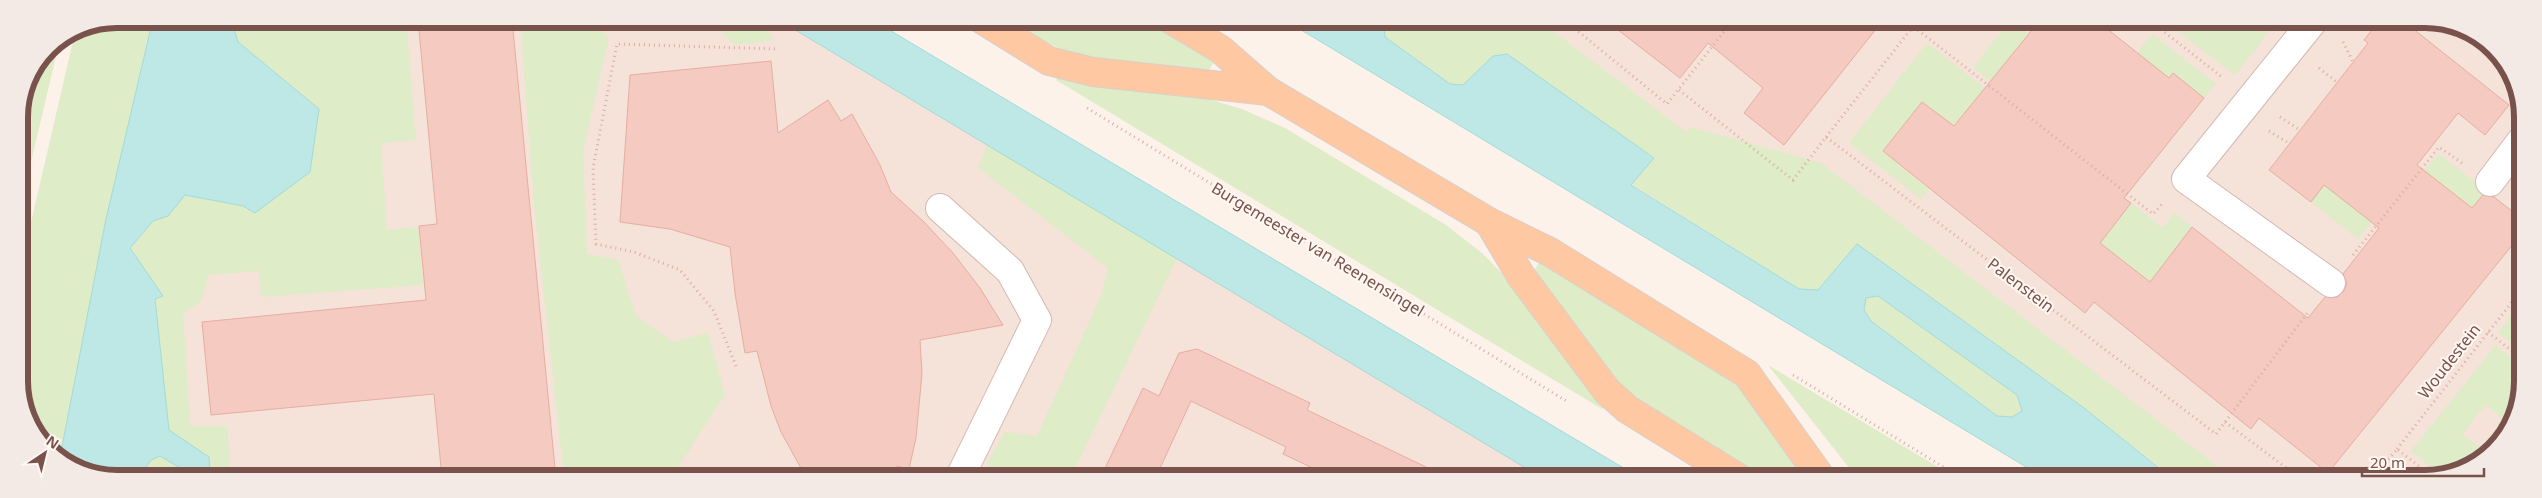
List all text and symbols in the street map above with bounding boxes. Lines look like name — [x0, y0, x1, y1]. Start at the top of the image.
street label: Burgemeester van Reenensingel — [1208, 177, 1428, 321]
street label: Palenstein — [1983, 253, 2059, 317]
street label: Woudestein — [2413, 319, 2485, 403]
north arrow — [20, 428, 70, 478]
text: N — [43, 431, 63, 453]
scale bar — [2362, 446, 2484, 478]
text: 20 m — [2370, 452, 2405, 472]

